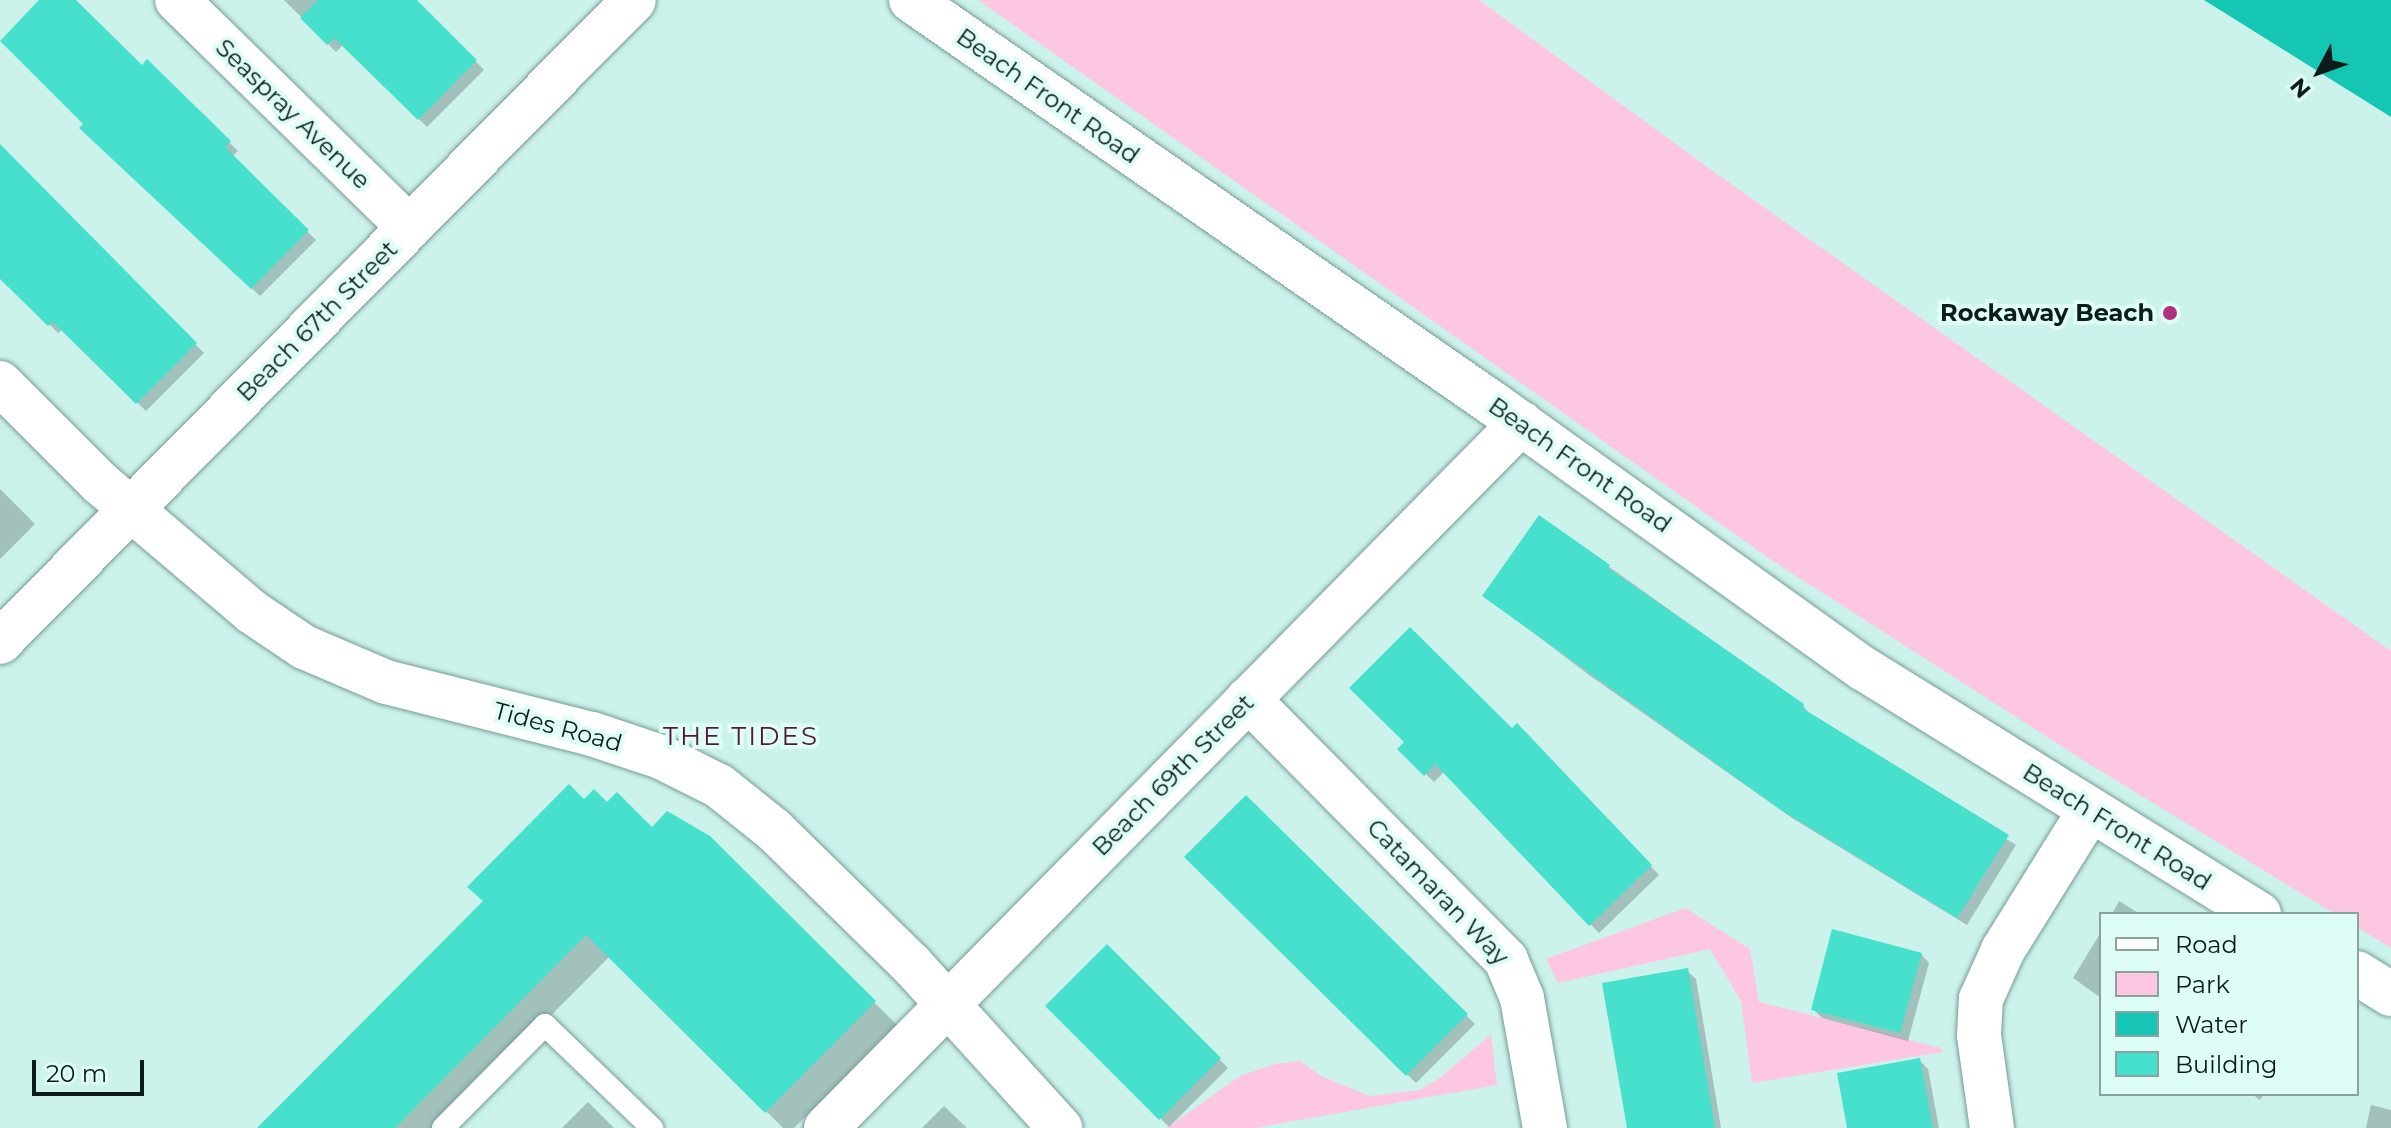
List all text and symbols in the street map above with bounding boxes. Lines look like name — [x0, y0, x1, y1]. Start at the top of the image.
street label: Beach Front Road — [951, 22, 1145, 170]
north arrow — [2279, 32, 2359, 112]
street label: Seaspray Avenue — [210, 33, 376, 195]
text: N — [2284, 73, 2317, 104]
street label: Beach 67th Street — [231, 235, 403, 407]
place label: Rockaway Beach — [1940, 299, 2154, 327]
marker: Rockaway Beach — [2161, 304, 2179, 322]
street label: Beach Front Road — [1483, 391, 1677, 539]
street label: Beach 69th Street — [1086, 688, 1260, 862]
street label: Tides Road — [491, 696, 625, 758]
district label: THE TIDES — [663, 721, 819, 753]
street label: Beach Front Road — [2018, 757, 2216, 897]
street label: Catamaran Way — [1361, 813, 1515, 971]
legend — [2099, 912, 2359, 1096]
text: Road — [2175, 930, 2238, 959]
text: Park — [2175, 970, 2230, 999]
text: Water — [2175, 1010, 2248, 1039]
scale bar — [36, 1044, 148, 1094]
text: Building — [2175, 1050, 2278, 1079]
text: 20 m — [46, 1059, 107, 1088]

